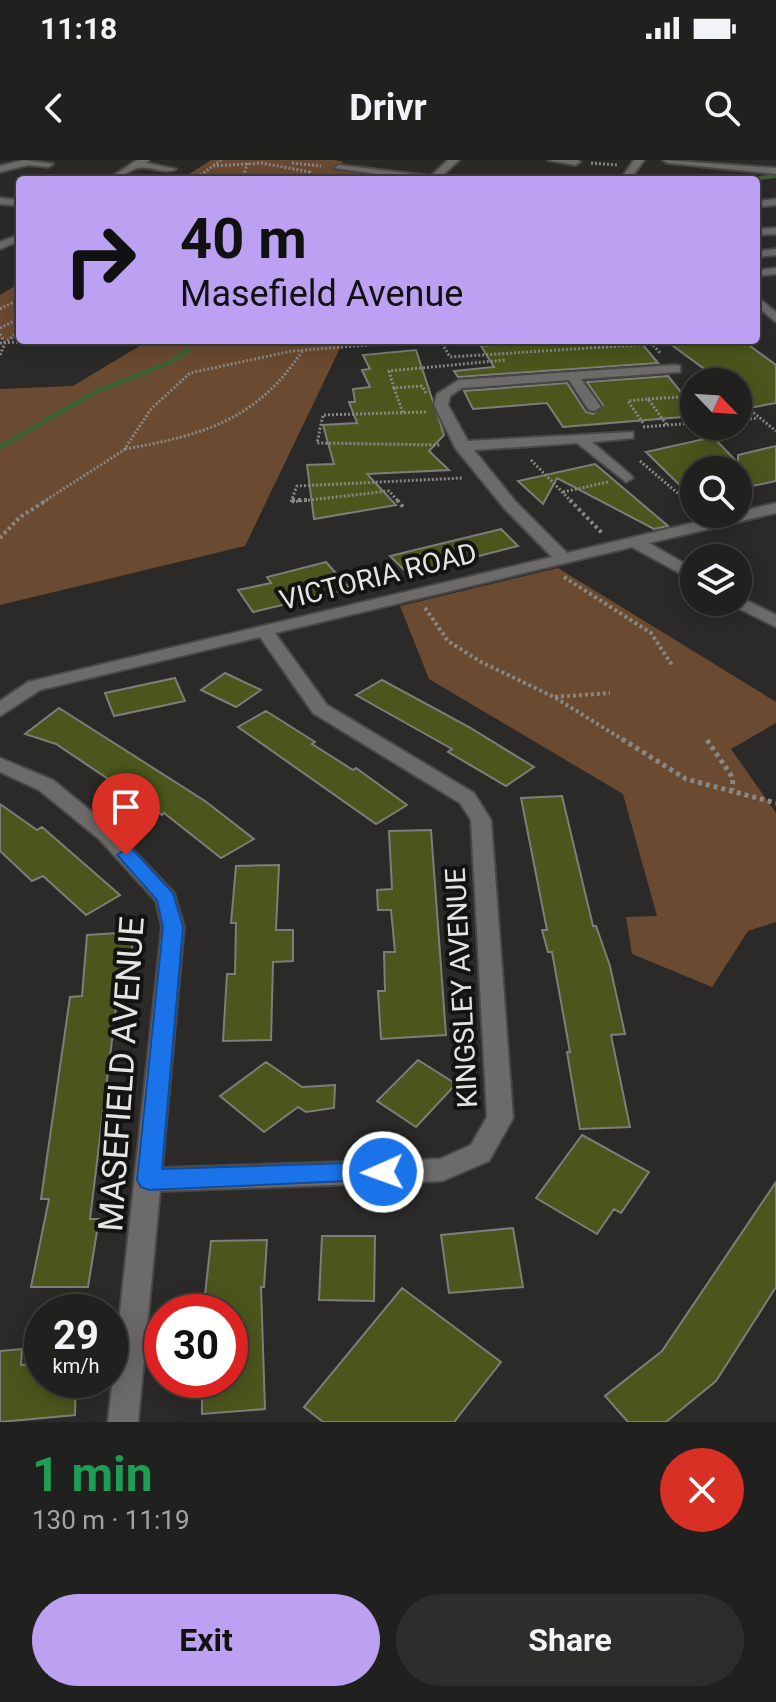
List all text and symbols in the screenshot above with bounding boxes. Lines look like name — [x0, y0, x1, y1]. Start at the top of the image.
text: 11:18 — [40, 11, 117, 46]
icon: back — [32, 86, 76, 130]
icon: search — [700, 86, 744, 130]
text: Drivr — [349, 87, 427, 129]
text: 40 m — [180, 206, 307, 272]
icon: right — [48, 208, 152, 312]
text: Masefield Avenue — [180, 273, 463, 315]
north arrow — [680, 368, 752, 440]
map controls — [680, 368, 752, 616]
button: search — [680, 456, 752, 528]
street label: VICTORIA ROAD — [276, 536, 480, 617]
button: layers — [680, 544, 752, 616]
pin — [92, 773, 160, 855]
icon: arrive — [104, 785, 148, 829]
street label: KINGSLEY AVENUE — [439, 867, 484, 1109]
street label: MASEFIELD AVENUE — [90, 915, 152, 1233]
position arrow — [341, 1130, 425, 1214]
speed limit sign: 30 — [144, 1294, 248, 1398]
text: 29 — [53, 1312, 99, 1359]
text: km/h — [53, 1354, 99, 1378]
text: 1 min — [32, 1446, 153, 1503]
button: close — [660, 1448, 744, 1532]
text: 130 m · 11:19 — [32, 1505, 190, 1535]
button: Exit — [32, 1594, 380, 1686]
button: Share — [396, 1594, 744, 1686]

